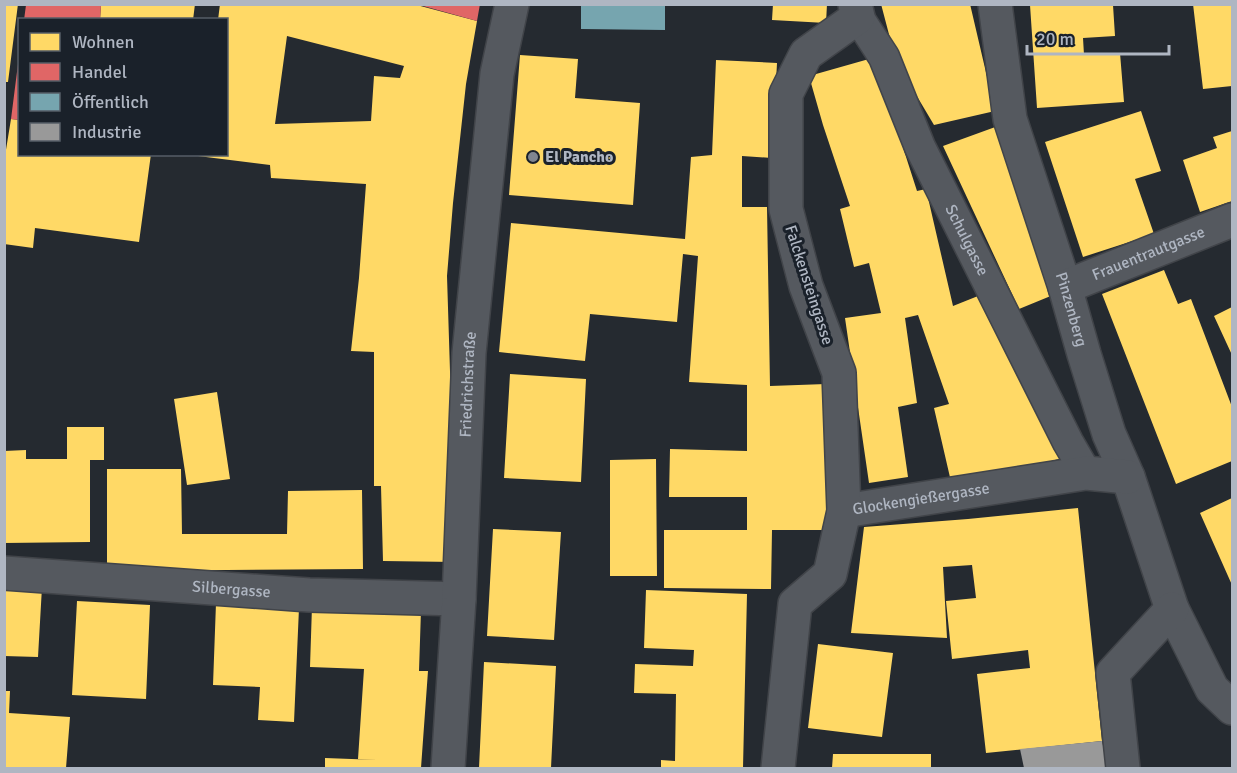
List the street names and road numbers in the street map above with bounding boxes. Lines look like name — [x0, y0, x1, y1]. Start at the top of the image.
street label: Schulgasse — [941, 201, 993, 279]
street label: Frauentrautgasse — [1089, 222, 1208, 285]
street label: Falckensteingasse — [780, 223, 838, 347]
street label: Pinzenberg — [1051, 270, 1091, 349]
street label: Friedrichstraße — [456, 330, 481, 438]
street label: Glockengießergasse — [851, 478, 991, 520]
street label: Silbergasse — [191, 577, 271, 602]

